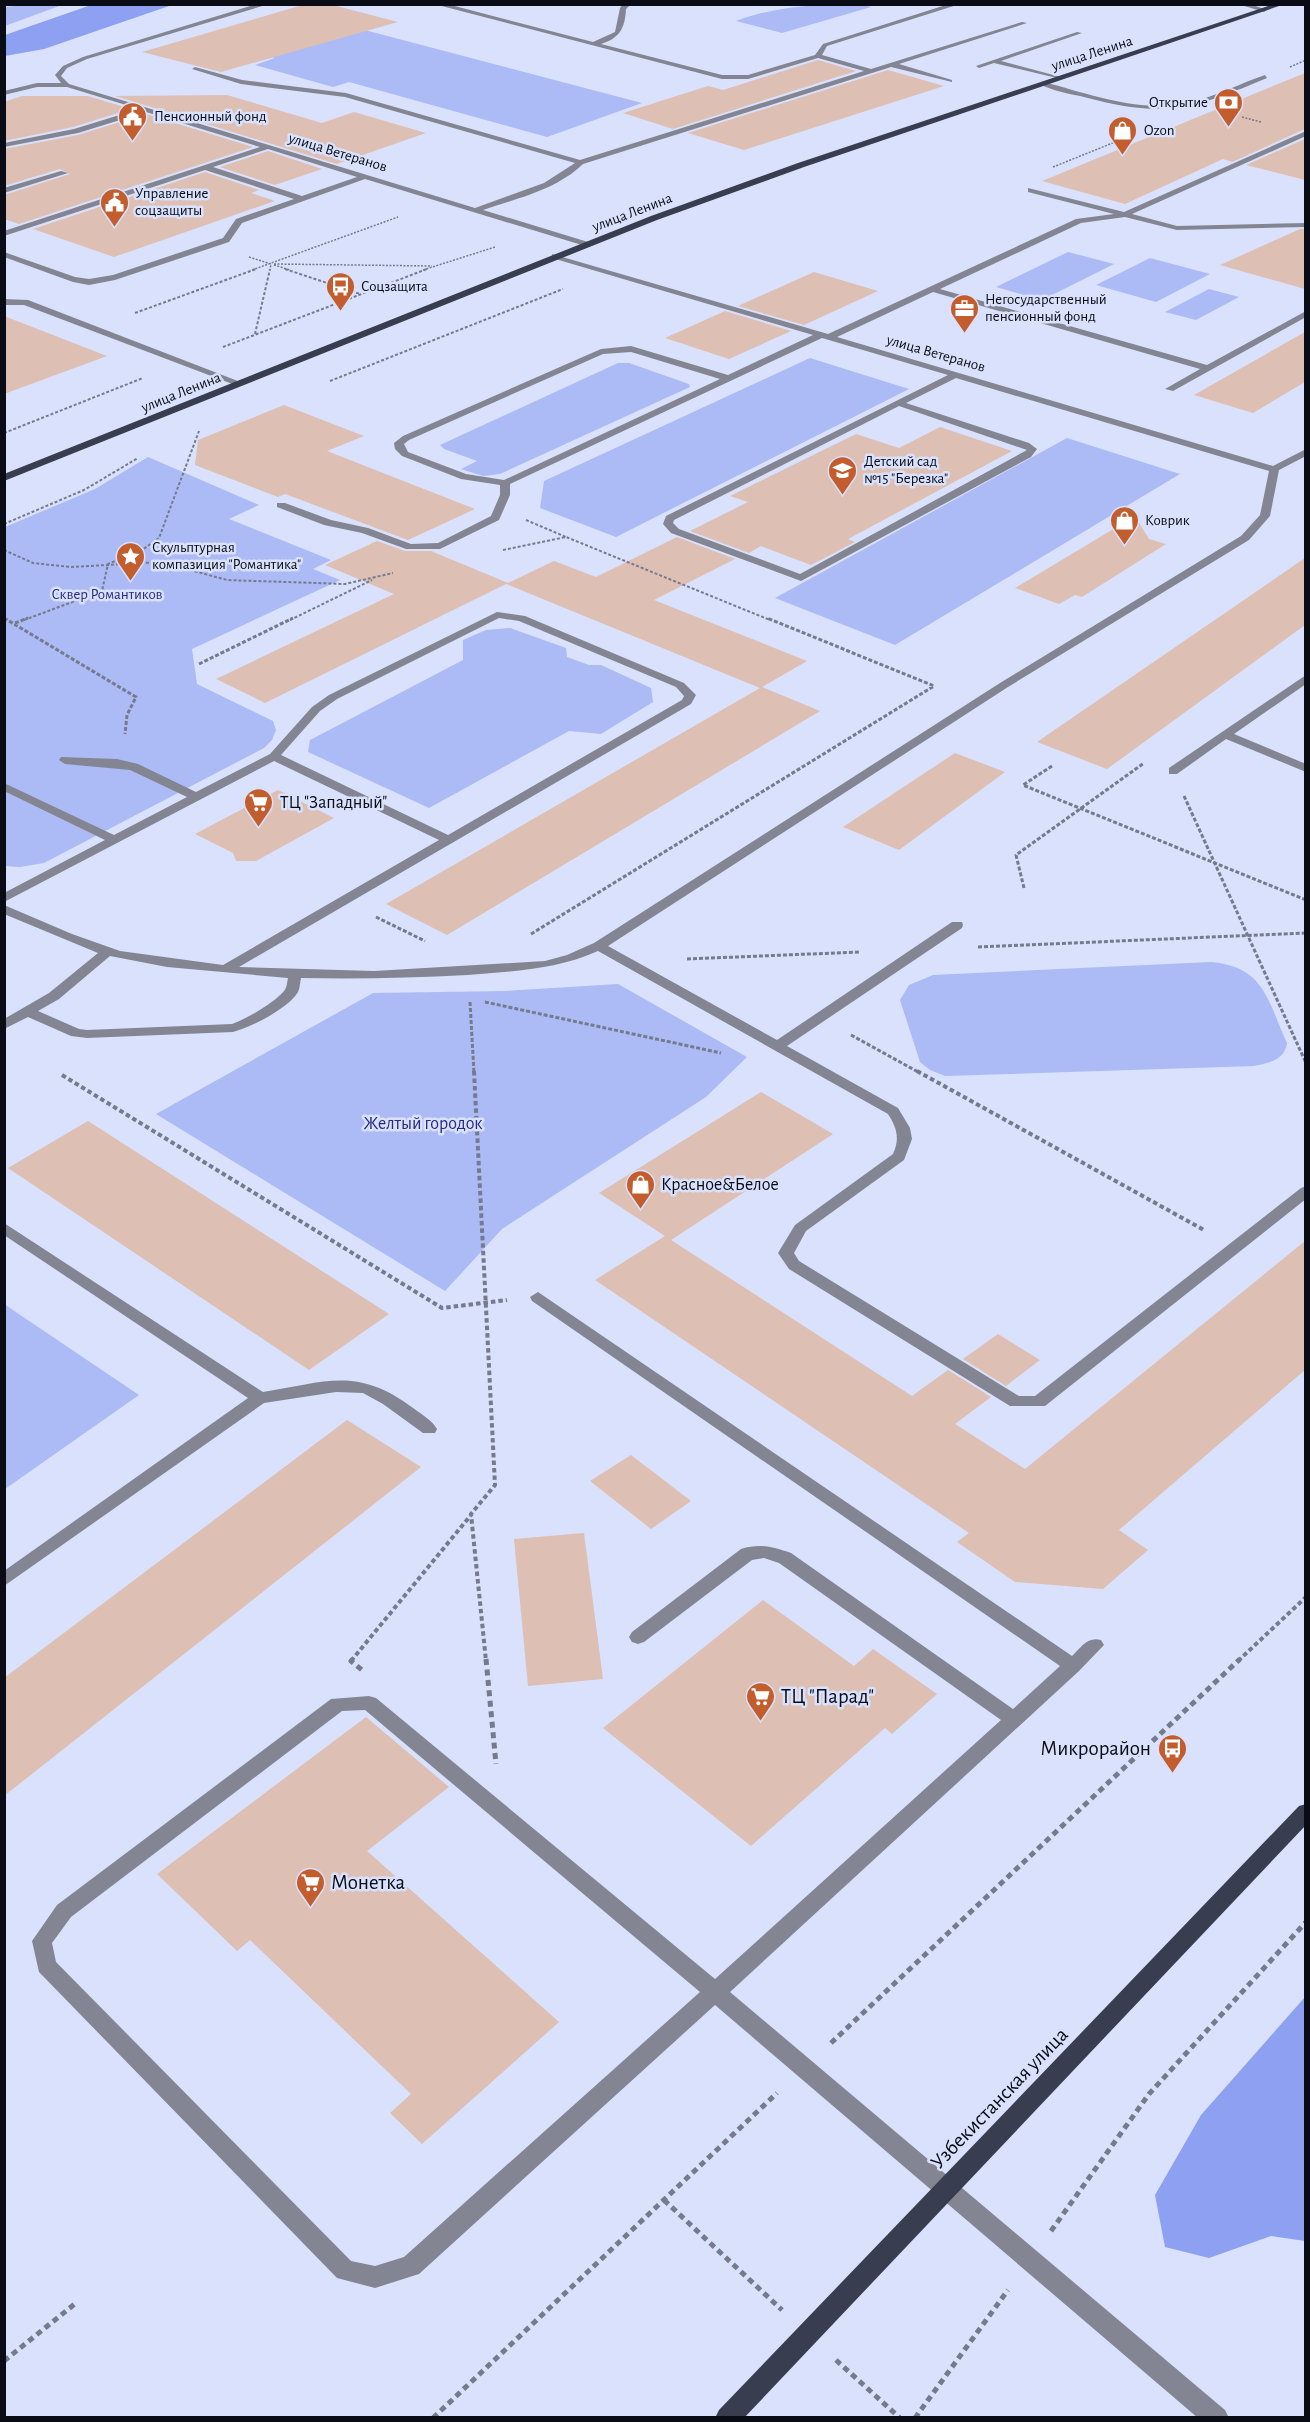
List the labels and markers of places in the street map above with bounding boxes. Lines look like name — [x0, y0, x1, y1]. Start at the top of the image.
bank icon: Открытие — [1213, 86, 1245, 128]
place label: Открытие — [1149, 95, 1208, 110]
public building icon: Пенсионный фонд — [117, 100, 149, 142]
place label: Пенсионный фонд — [154, 109, 267, 124]
shop icon: Ozon — [1107, 114, 1139, 156]
place label: Ozon — [1144, 123, 1174, 138]
public building icon: Управление соцзащиты — [98, 186, 130, 228]
place label: Управление соцзащиты — [135, 186, 209, 218]
bus stop icon: Соцзащита — [324, 270, 356, 312]
place label: Соцзащита — [361, 279, 428, 294]
office icon: Негосударственный пенсионный фонд — [948, 292, 980, 334]
place label: Негосударственный пенсионный фонд — [985, 292, 1107, 324]
school or university icon: Детский сад №15 "Березка" — [827, 454, 859, 496]
place label: Детский сад №15 "Березка" — [864, 454, 948, 486]
shop icon: Коврик — [1108, 504, 1140, 546]
place label: Коврик — [1145, 513, 1190, 528]
place icon: Скульптурная компазиция "Романтика" — [115, 540, 147, 582]
place label: Скульптурная компазиция "Романтика" — [152, 540, 301, 572]
supermarket icon: ТЦ "Западный" — [243, 786, 275, 828]
place label: ТЦ "Западный" — [280, 794, 387, 812]
shop icon: Красное&Белое — [624, 1168, 656, 1210]
place label: Красное&Белое — [661, 1176, 779, 1194]
supermarket icon: ТЦ "Парад" — [744, 1680, 776, 1722]
place label: ТЦ "Парад" — [781, 1686, 874, 1707]
bus stop icon: Микрорайон — [1156, 1732, 1188, 1774]
place label: Микрорайон — [1040, 1738, 1151, 1759]
supermarket icon: Монетка — [294, 1866, 326, 1908]
place label: Монетка — [331, 1872, 405, 1893]

